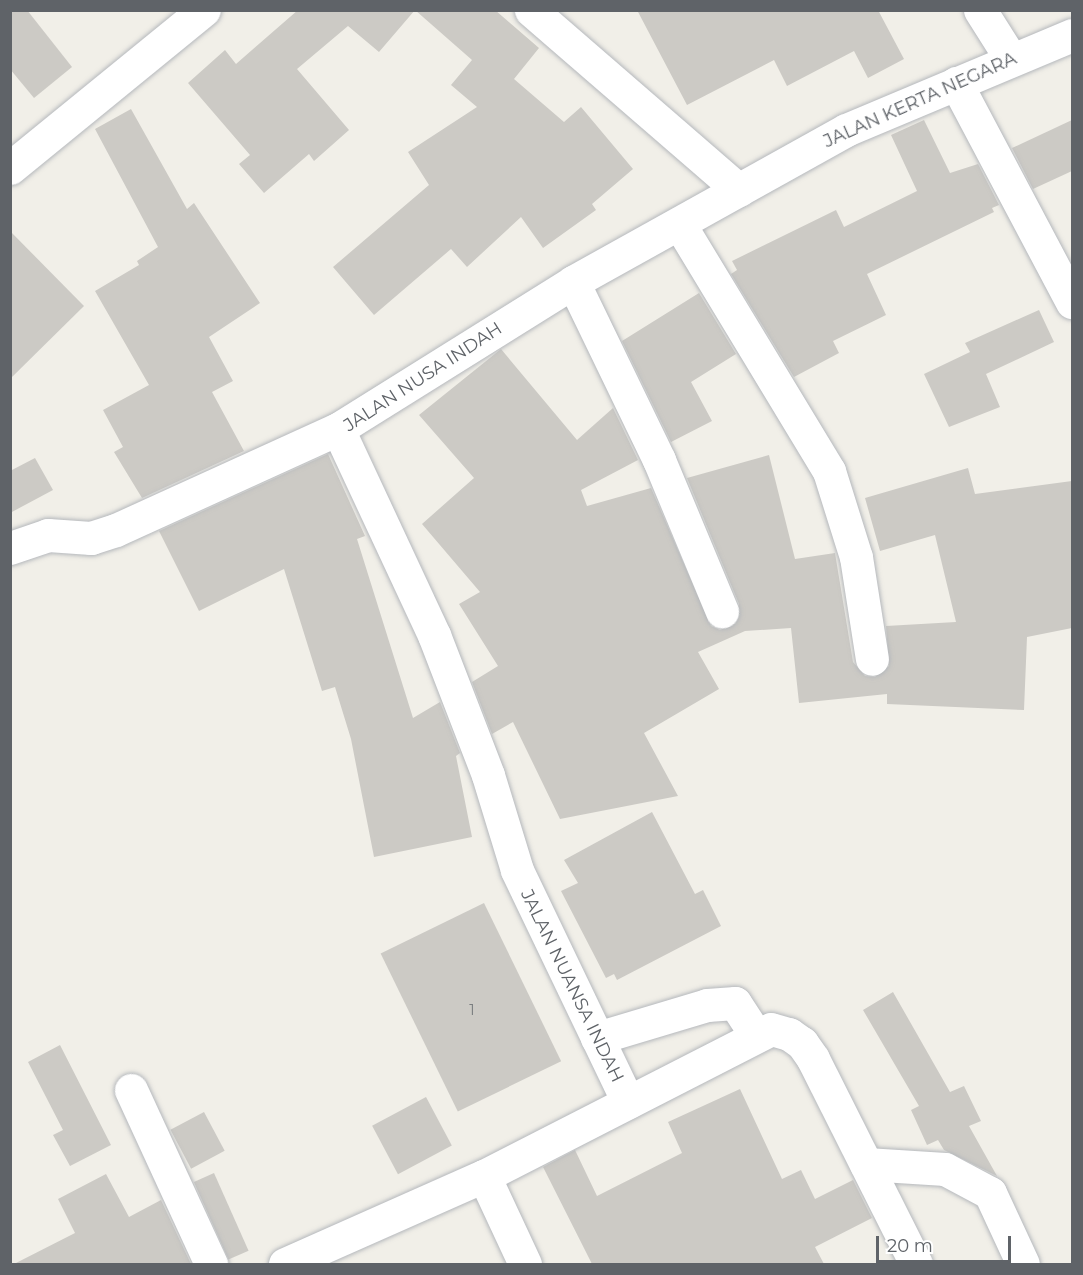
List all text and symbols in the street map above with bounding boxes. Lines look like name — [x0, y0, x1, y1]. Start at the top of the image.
street label: JALAN KERTA NEGARA — [820, 48, 1020, 152]
street label: JALAN NUSA INDAH — [340, 318, 506, 436]
street label: JALAN NUANSA INDAH — [516, 886, 628, 1086]
house number: 1 — [469, 1001, 475, 1019]
scale bar — [879, 1224, 1014, 1262]
text: 20 m — [887, 1235, 933, 1257]

